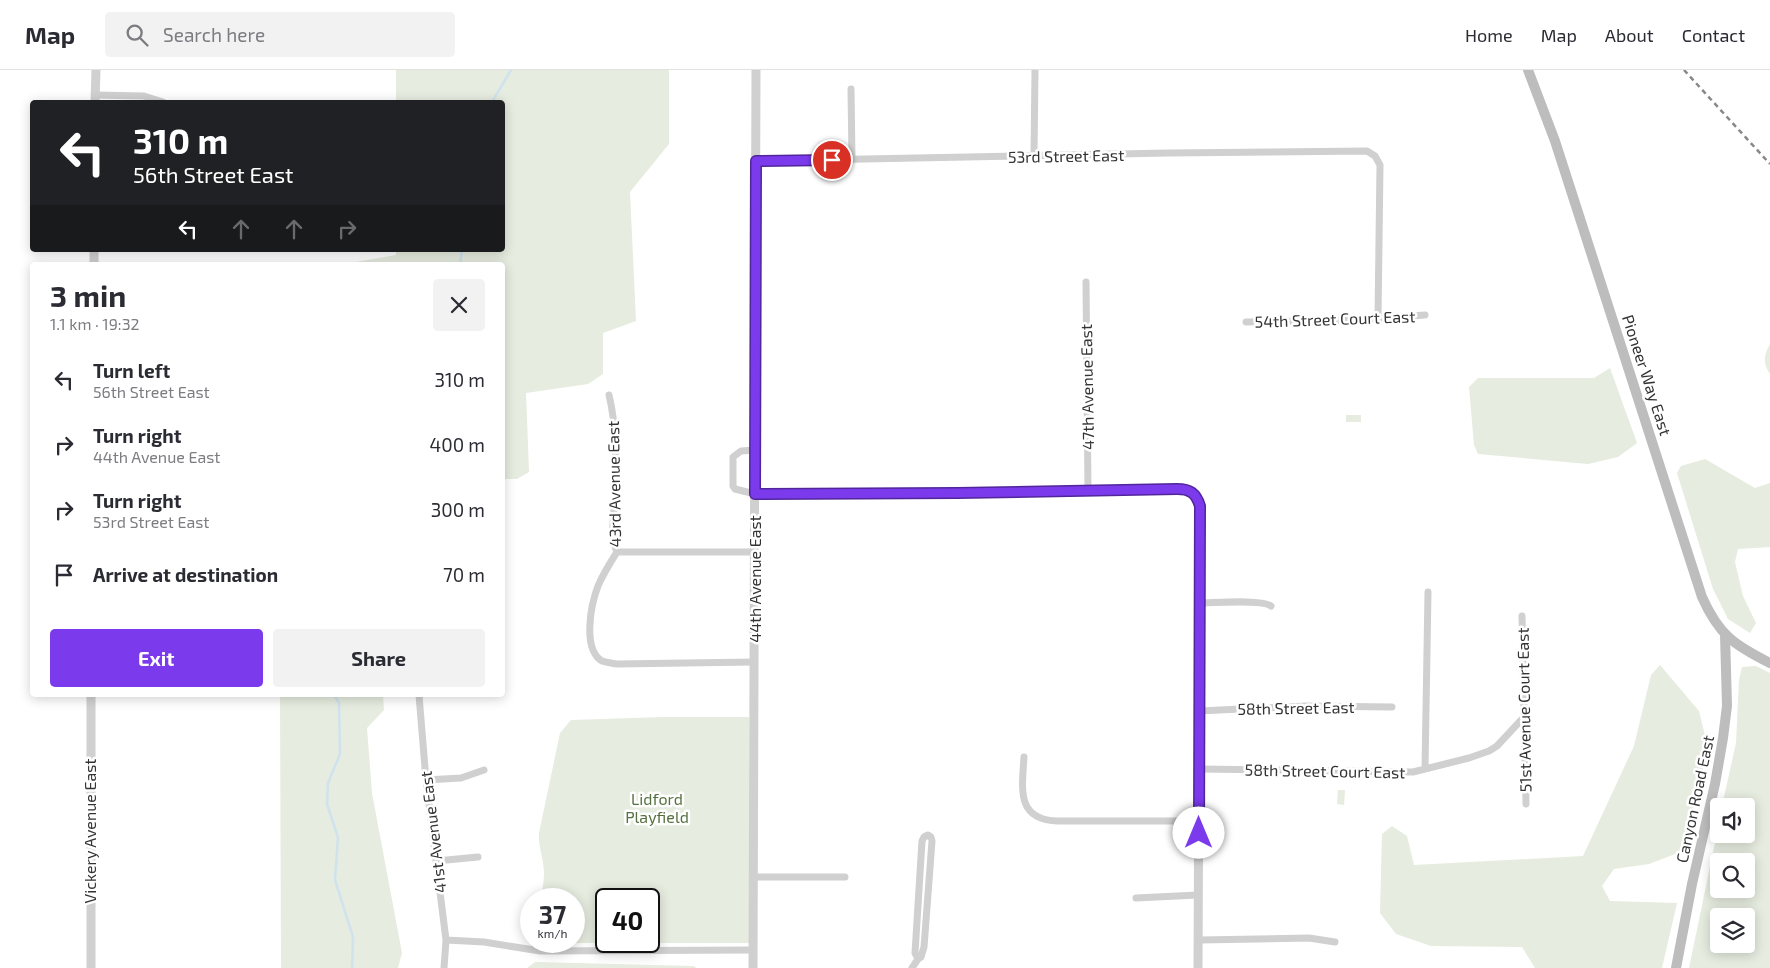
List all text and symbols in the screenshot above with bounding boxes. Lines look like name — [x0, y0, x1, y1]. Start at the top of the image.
search box — [105, 12, 455, 57]
text: Map — [25, 20, 75, 49]
icon: search — [123, 21, 151, 49]
text: Search here — [163, 23, 265, 46]
text: Home — [1465, 24, 1513, 46]
text: Map — [1541, 24, 1577, 46]
text: About — [1605, 24, 1654, 46]
text: Contact — [1682, 24, 1745, 46]
text: 310 m — [133, 119, 228, 161]
icon: left — [50, 120, 115, 185]
pin — [811, 139, 853, 181]
street label: 53rd Street East — [1008, 145, 1124, 166]
icon: arrive — [818, 146, 846, 174]
text: 56th Street East — [133, 161, 293, 187]
icon: left — [174, 215, 202, 243]
icon: ahead — [227, 215, 255, 243]
icon: ahead — [280, 215, 308, 243]
icon: right — [333, 215, 361, 243]
text: 3 min — [50, 277, 126, 313]
button: close — [433, 279, 485, 331]
street label: 54th Street Court East — [1254, 306, 1416, 331]
street label: Pioneer Way East — [1619, 312, 1676, 438]
text: 1.1 km · 19:32 — [50, 314, 140, 333]
street label: 47th Avenue East — [1076, 324, 1097, 450]
text: Turn left — [93, 359, 170, 382]
icon: left — [50, 366, 78, 394]
text: 310 m — [435, 368, 485, 391]
text: 56th Street East — [93, 382, 210, 401]
street label: 43rd Avenue East — [603, 421, 624, 547]
text: Turn right — [93, 424, 181, 447]
icon: right — [50, 431, 78, 459]
text: 400 m — [430, 433, 485, 456]
text: 44th Avenue East — [93, 447, 220, 466]
text: Turn right — [93, 489, 181, 512]
icon: right — [50, 496, 78, 524]
text: 300 m — [431, 498, 485, 521]
text: 53rd Street East — [93, 512, 209, 531]
street label: 44th Avenue East — [745, 515, 764, 643]
icon: arrive — [50, 561, 78, 589]
text: Arrive at destination — [93, 563, 278, 586]
text: 70 m — [443, 563, 485, 586]
street label: 51st Avenue Court East — [1513, 627, 1534, 793]
button: Exit — [50, 629, 263, 687]
button: Share — [273, 629, 485, 687]
street label: 58th Street East — [1237, 697, 1355, 718]
street label: Canyon Road East — [1672, 733, 1717, 864]
street label: Vickery Avenue East — [80, 759, 99, 903]
street label: 58th Street Court East — [1245, 760, 1405, 781]
street label: 41st Avenue East — [416, 770, 449, 894]
park label: Lidford Playfield — [625, 789, 689, 826]
map controls — [1710, 798, 1755, 953]
button: sound — [1710, 798, 1755, 843]
position arrow — [1172, 806, 1224, 858]
button: search — [1710, 853, 1755, 898]
speed limit sign: 40 — [595, 888, 660, 953]
text: 37 — [539, 899, 566, 929]
button: layers — [1710, 908, 1755, 953]
text: km/h — [538, 926, 567, 940]

